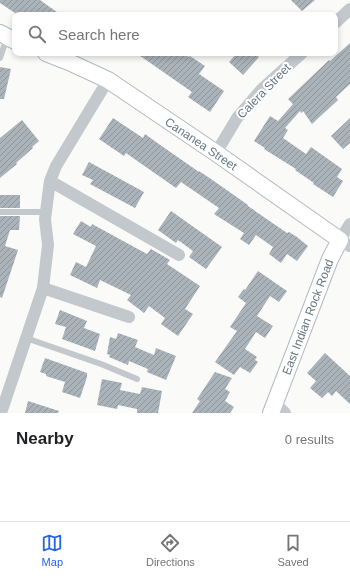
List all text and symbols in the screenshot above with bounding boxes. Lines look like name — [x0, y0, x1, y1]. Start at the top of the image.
search box — [12, 12, 338, 56]
icon: search — [26, 23, 48, 45]
text: Search here — [58, 26, 140, 43]
street label: Calera Street — [234, 60, 294, 121]
street label: Cananea Street — [162, 115, 240, 174]
street label: East Indian Rock Road — [279, 257, 337, 377]
text: Nearby — [16, 429, 74, 448]
text: 0 results — [285, 432, 334, 447]
tab: Map — [41, 532, 63, 568]
tab: Directions — [146, 532, 195, 568]
tab: Saved — [277, 532, 309, 568]

